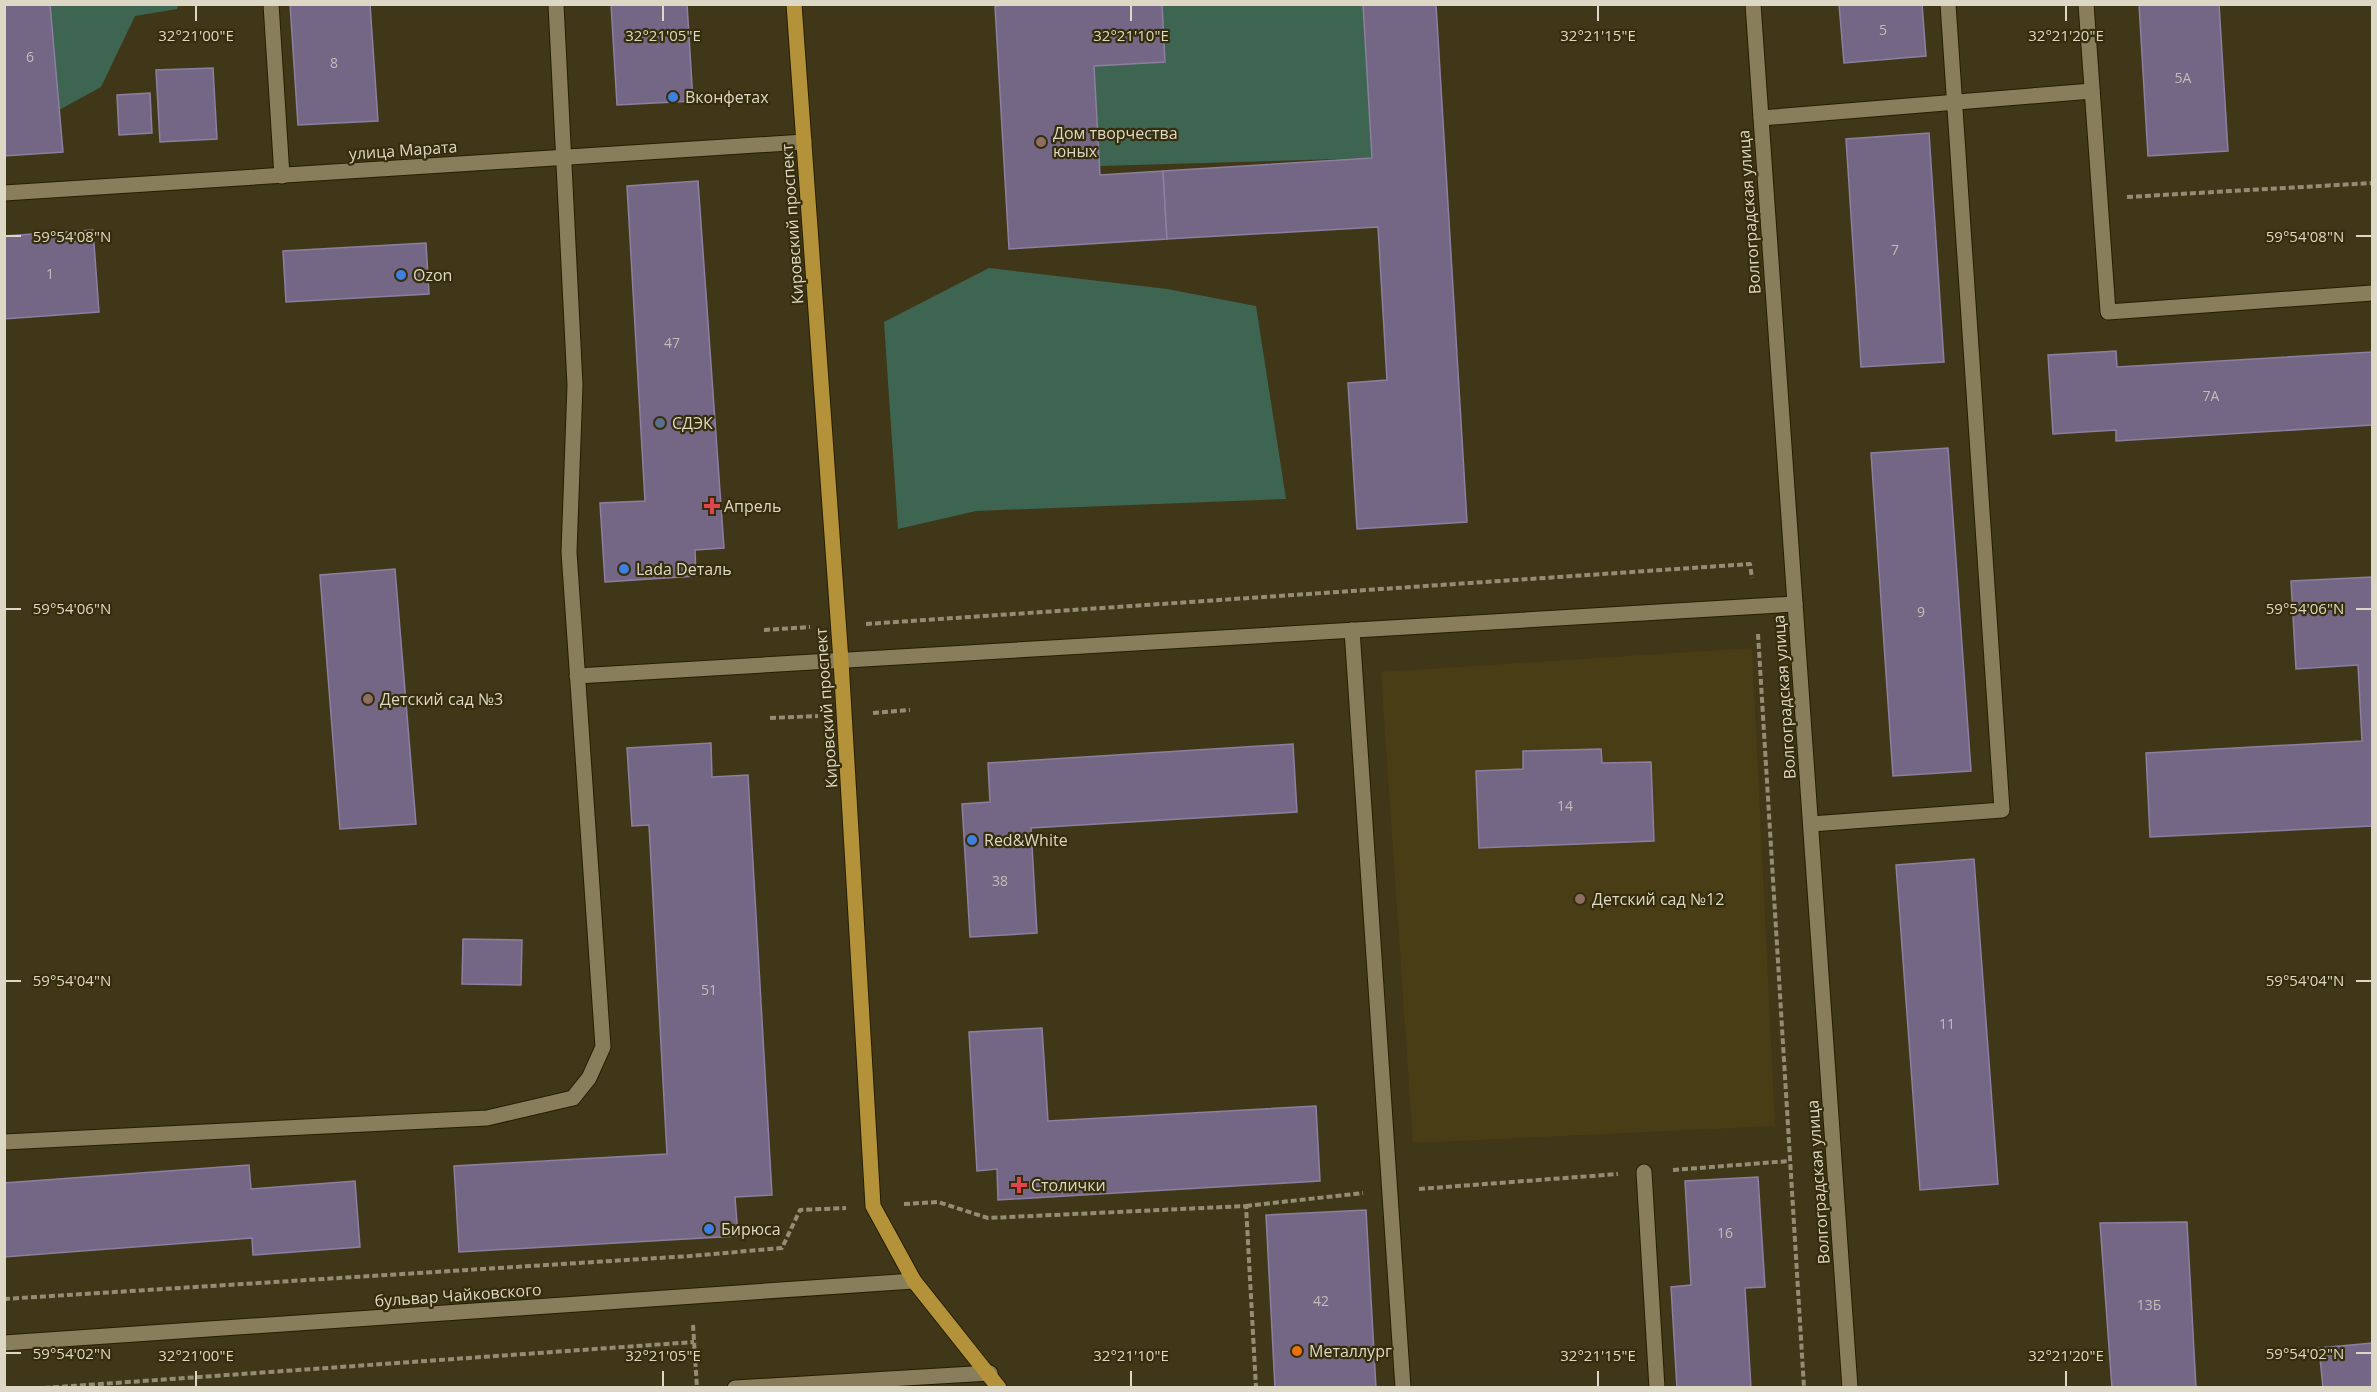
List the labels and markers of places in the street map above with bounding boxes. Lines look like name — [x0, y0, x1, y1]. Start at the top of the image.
place label: Вконфетах — [685, 86, 769, 108]
marker: Вконфетах — [666, 90, 680, 104]
place label: Дом творчества юных — [1053, 122, 1178, 162]
marker: Дом творчества юных — [1034, 135, 1048, 149]
place label: Ozon — [413, 264, 452, 286]
marker: Ozon — [394, 268, 408, 282]
place label: СДЭК — [672, 412, 713, 434]
marker: СДЭК — [653, 416, 667, 430]
place label: Апрель — [724, 495, 781, 517]
marker: Апрель — [705, 499, 719, 513]
place label: Lada Dеталь — [636, 558, 732, 580]
marker: Lada Dеталь — [617, 562, 631, 576]
place label: Детский cад №3 — [380, 688, 503, 710]
marker: Детский cад №3 — [361, 692, 375, 706]
place label: Red&White — [984, 829, 1068, 851]
marker: Red&White — [965, 833, 979, 847]
place label: Детский cад №12 — [1592, 888, 1724, 910]
marker: Детский cад №12 — [1573, 892, 1587, 906]
place label: Столички — [1031, 1174, 1106, 1196]
marker: Столички — [1012, 1178, 1026, 1192]
place label: Бирюса — [721, 1218, 781, 1240]
marker: Бирюса — [702, 1222, 716, 1236]
place label: Металлург — [1309, 1340, 1392, 1362]
marker: Металлург — [1290, 1344, 1304, 1358]

